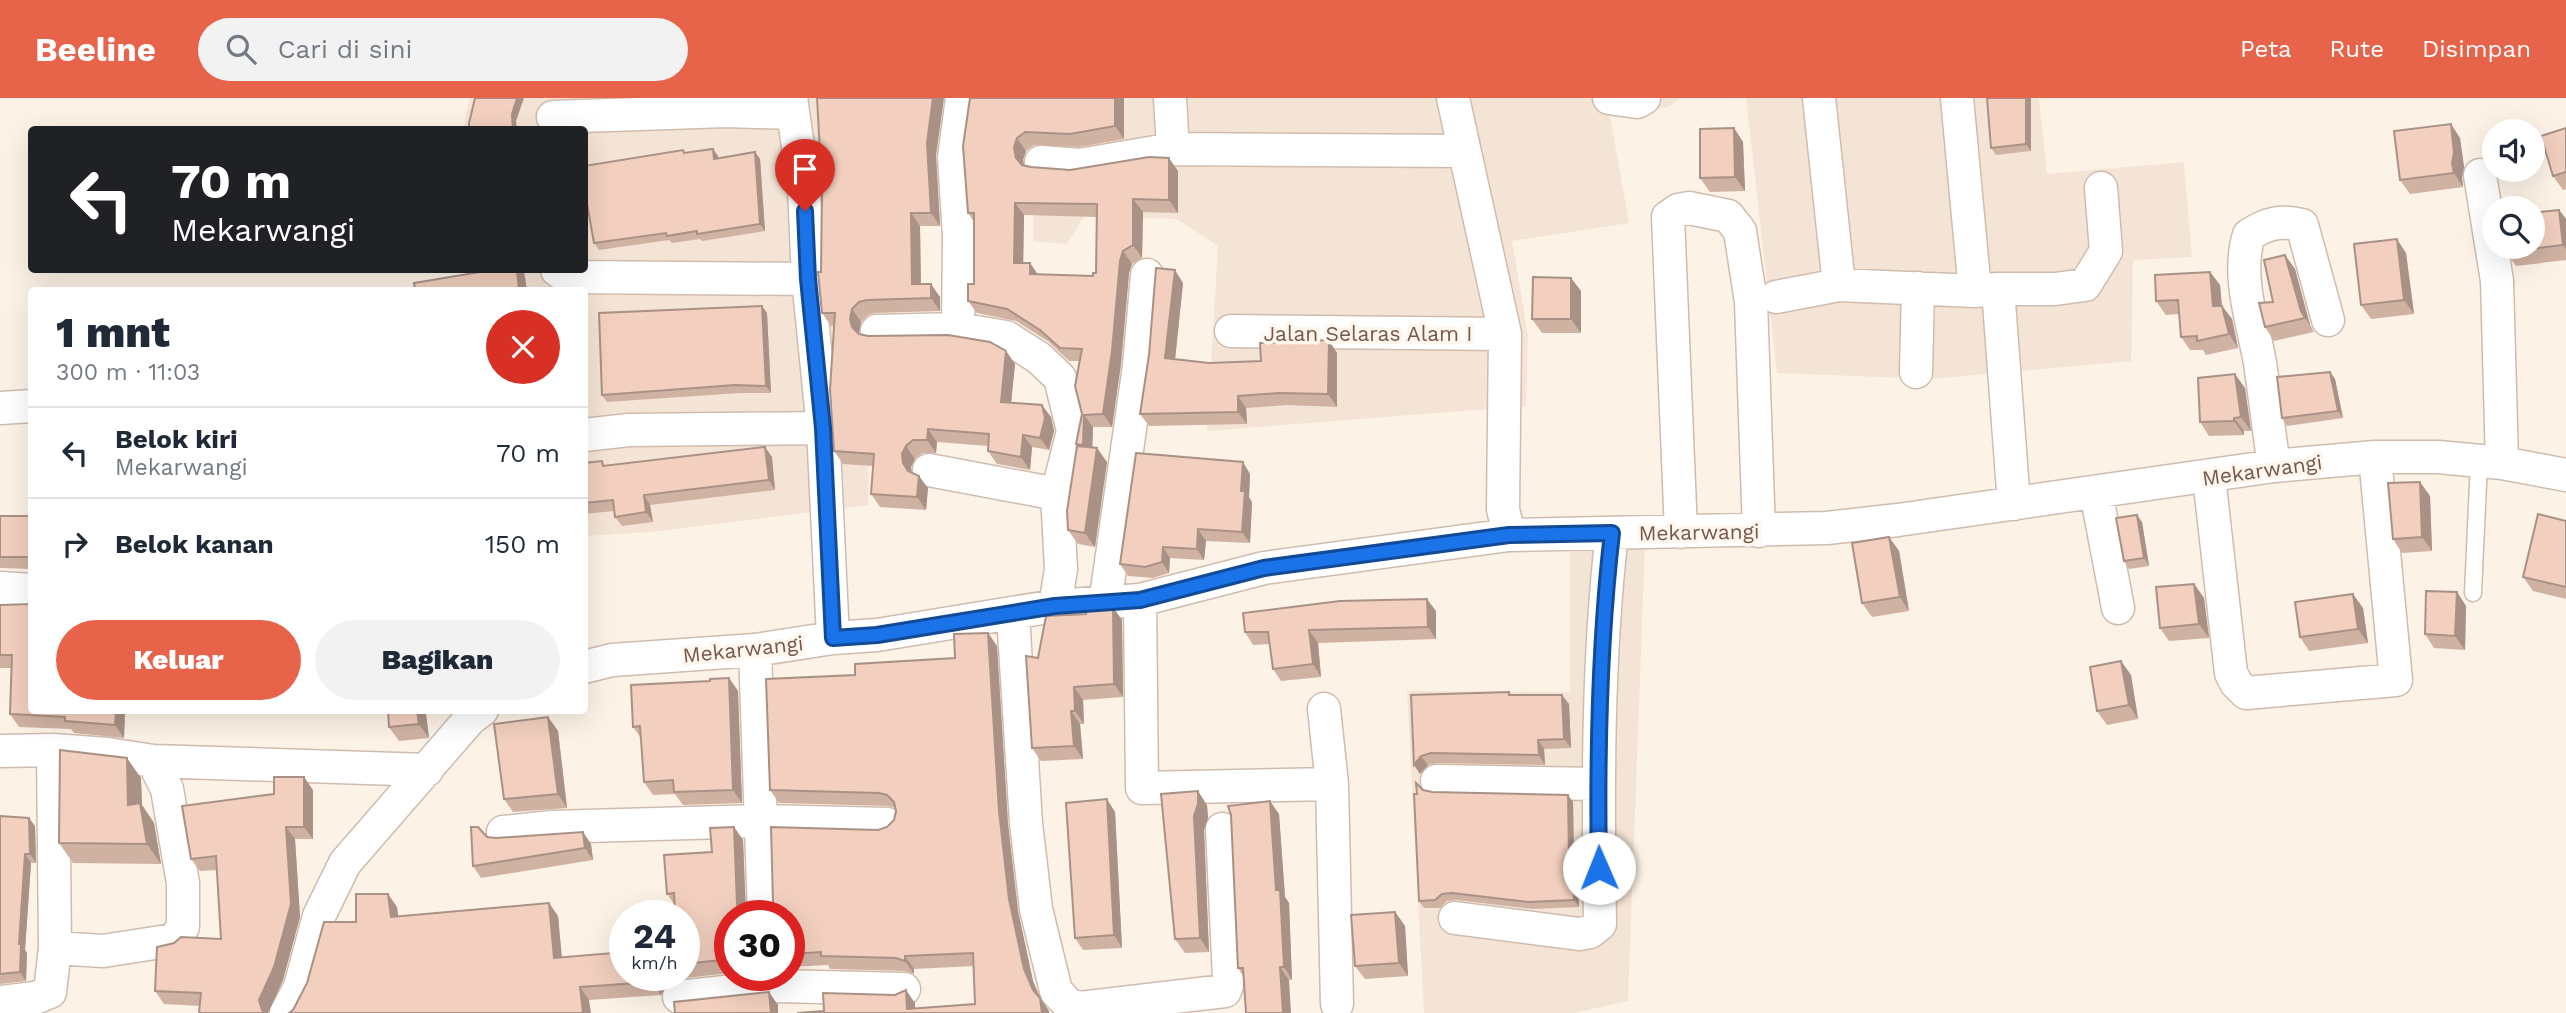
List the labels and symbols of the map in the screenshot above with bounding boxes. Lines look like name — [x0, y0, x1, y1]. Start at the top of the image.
pin — [775, 139, 835, 211]
street label: Jalan Selaras Alam I — [1264, 321, 1472, 346]
street label: Mekarwangi — [2200, 449, 2324, 491]
street label: Mekarwangi — [1638, 518, 1760, 546]
street label: Mekarwangi — [682, 630, 804, 668]
position arrow — [1562, 831, 1636, 905]
speed limit sign: 30 — [714, 900, 805, 991]

